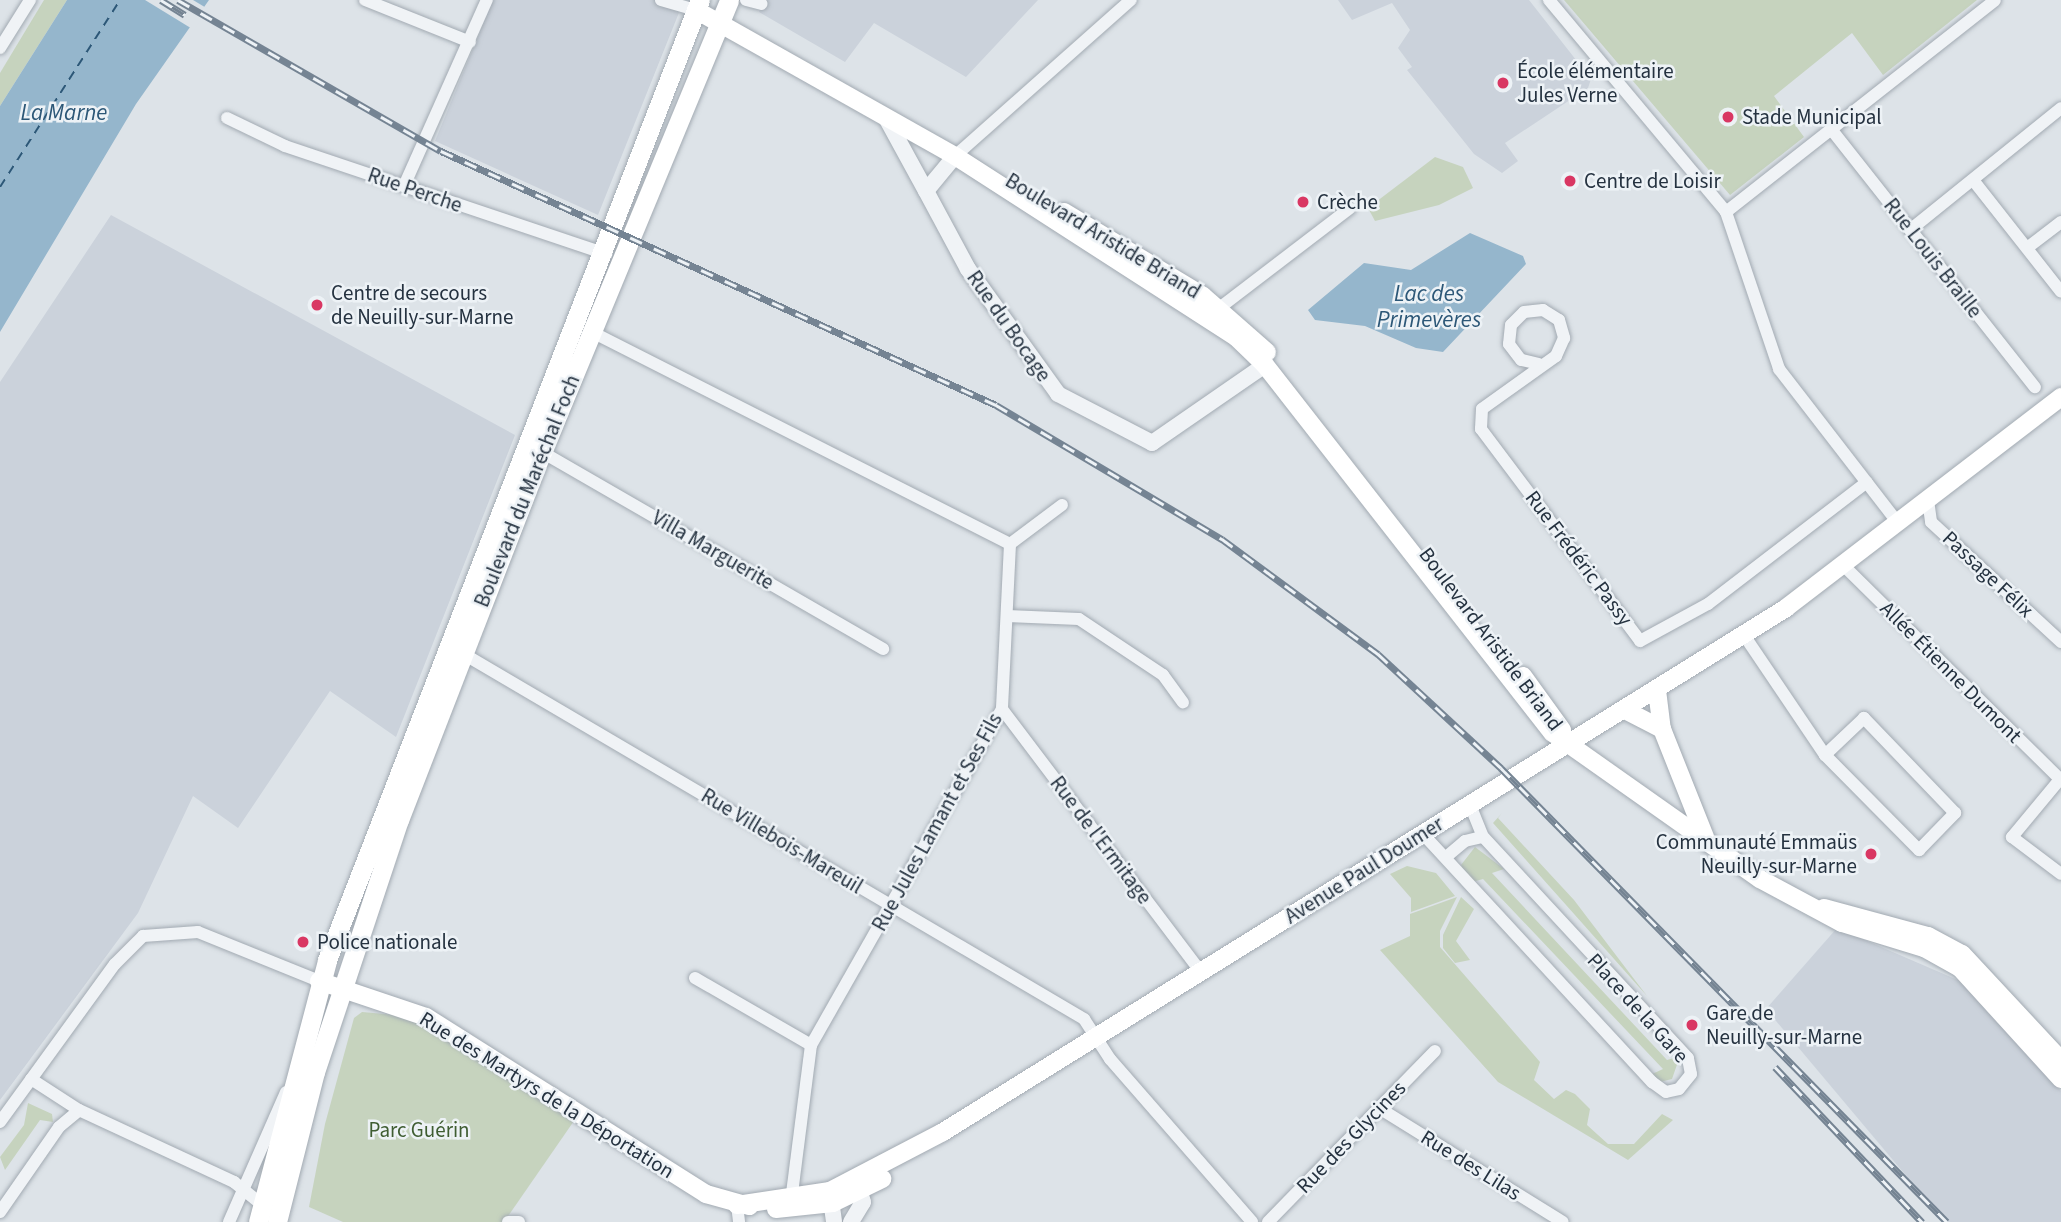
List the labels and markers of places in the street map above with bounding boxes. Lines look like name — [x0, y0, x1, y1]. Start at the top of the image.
place label: École élémentaire Jules Verne — [1517, 58, 1674, 108]
marker: École élémentaire Jules Verne — [1495, 75, 1511, 91]
place label: Stade Municipal — [1742, 104, 1882, 130]
marker: Stade Municipal — [1720, 109, 1736, 125]
place label: Centre de Loisir — [1584, 168, 1721, 194]
marker: Centre de Loisir — [1562, 173, 1578, 189]
place label: Crèche — [1317, 189, 1378, 215]
marker: Crèche — [1295, 194, 1311, 210]
place label: Centre de secours de Neuilly-sur-Marne — [331, 280, 513, 330]
marker: Centre de secours de Neuilly-sur-Marne — [309, 297, 325, 313]
place label: Communauté Emmaüs Neuilly-sur-Marne — [1656, 829, 1857, 879]
marker: Communauté Emmaüs Neuilly-sur-Marne — [1863, 846, 1879, 862]
place label: Police nationale — [317, 929, 457, 955]
marker: Police nationale — [295, 934, 311, 950]
place label: Gare de Neuilly-sur-Marne — [1706, 1000, 1862, 1050]
marker: Gare de Neuilly-sur-Marne — [1684, 1017, 1700, 1033]

